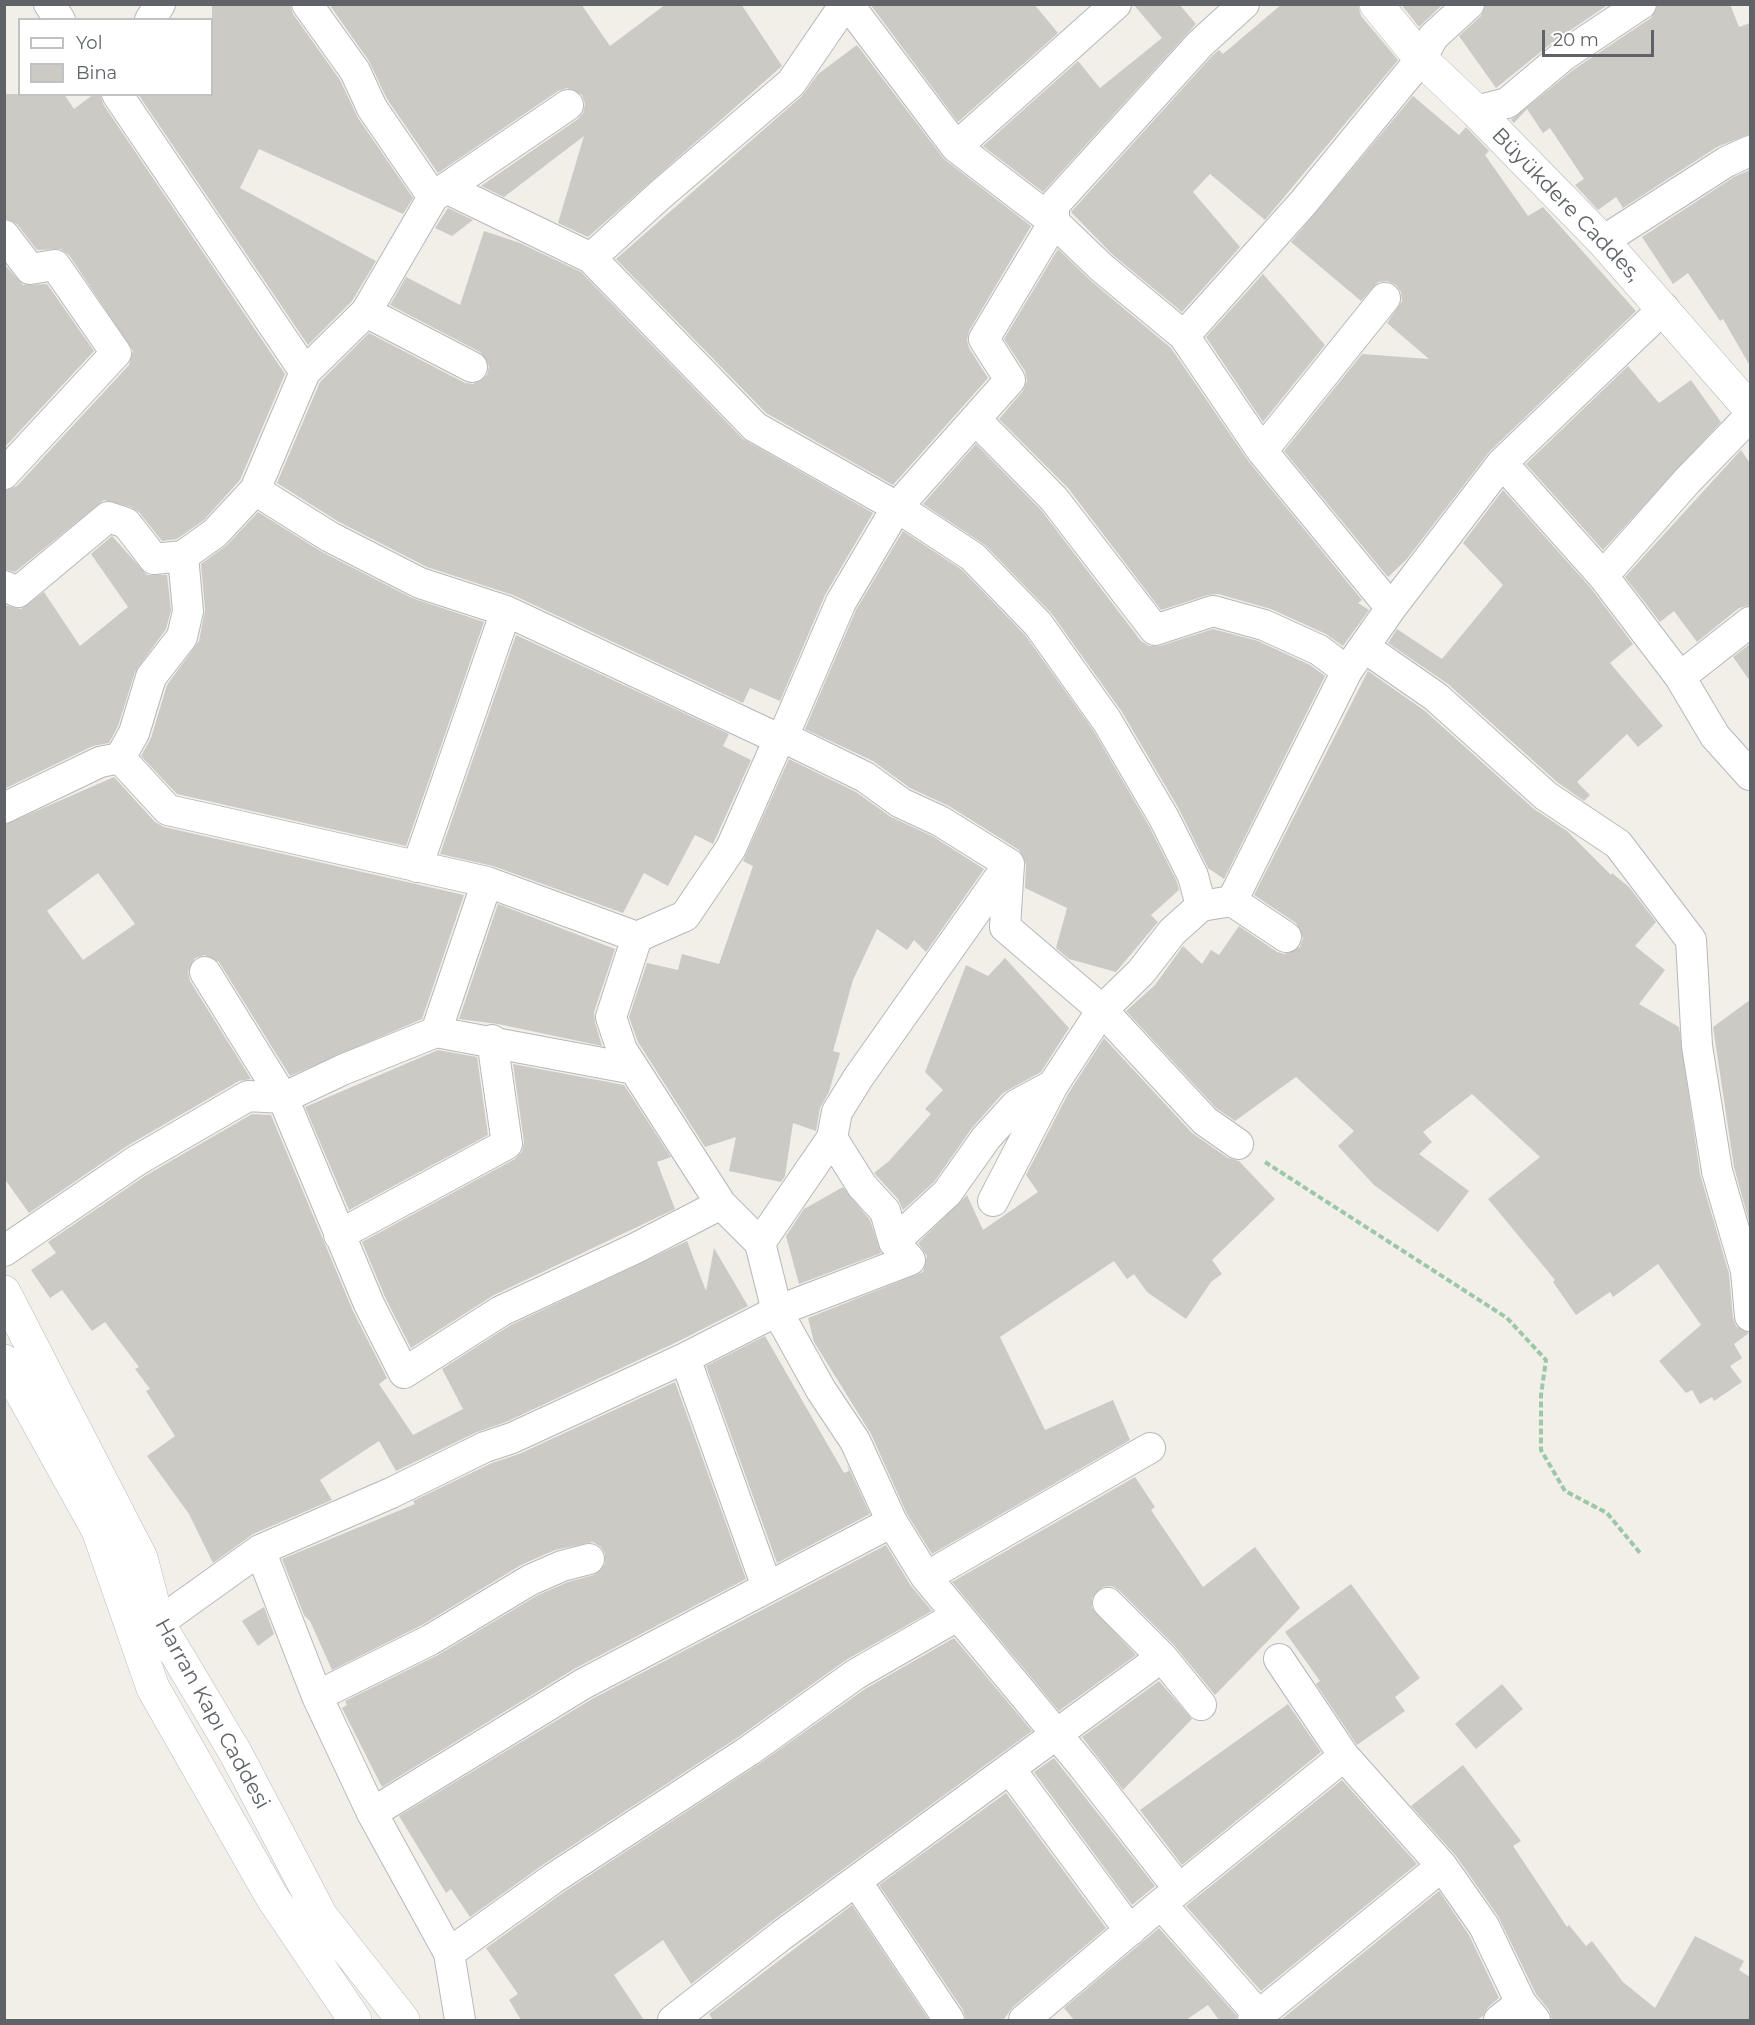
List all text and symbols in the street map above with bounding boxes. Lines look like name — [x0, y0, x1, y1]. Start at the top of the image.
legend — [18, 18, 213, 96]
scale bar — [1545, 18, 1658, 56]
text: 20 m — [1553, 29, 1599, 51]
text: Yol — [76, 32, 102, 54]
text: Bina — [76, 62, 117, 84]
street label: Büyükdere Caddes, — [1486, 123, 1646, 287]
street label: Harran Kapı Caddesi — [149, 1614, 275, 1814]

